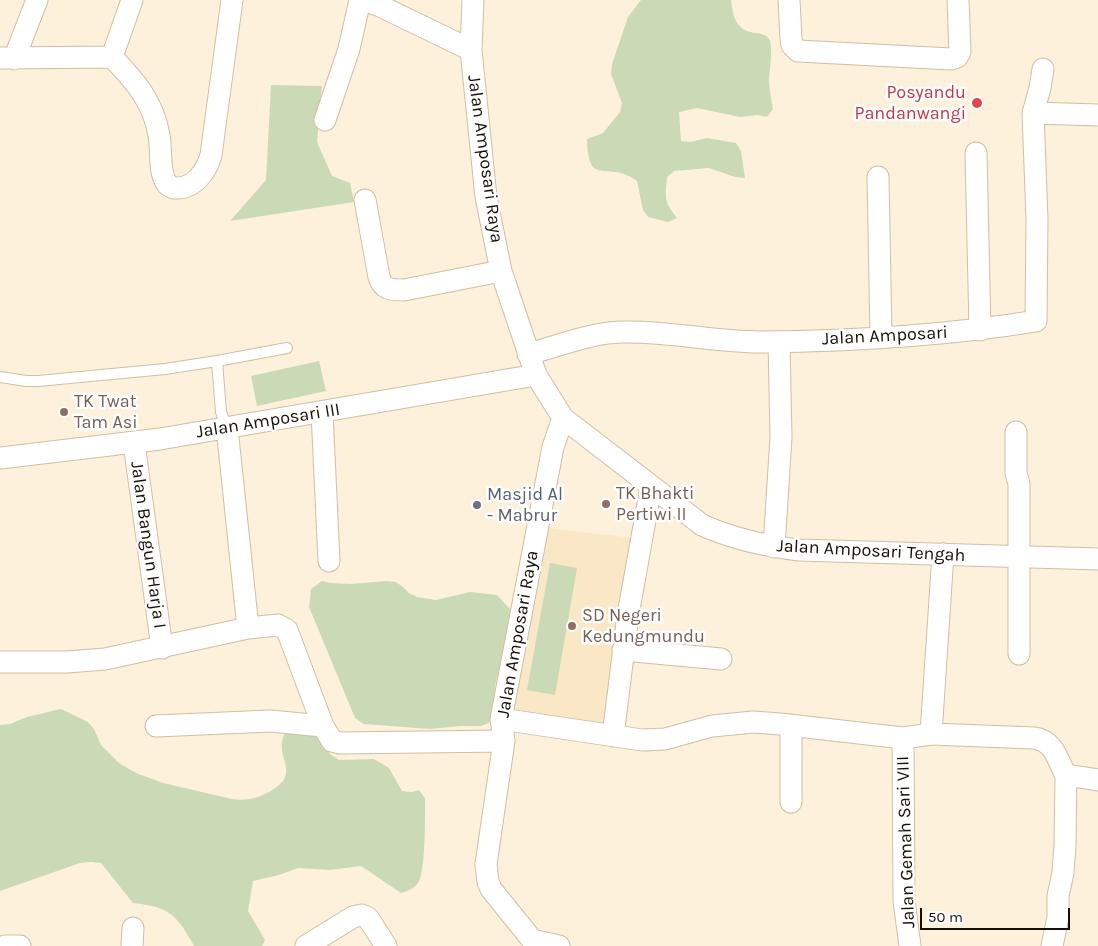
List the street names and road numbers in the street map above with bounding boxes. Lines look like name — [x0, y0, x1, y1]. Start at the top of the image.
street label: Jalan Amposari Raya — [463, 74, 507, 244]
street label: Jalan Amposari — [822, 322, 948, 350]
street label: Jalan Amposari III — [194, 399, 342, 443]
street label: Jalan Bangun Harja I — [126, 460, 170, 630]
street label: Jalan Amposari Tengah — [776, 535, 966, 567]
street label: Jalan Amposari Raya — [493, 549, 543, 719]
street label: Jalan Gemah Sari VIII — [892, 756, 920, 928]

